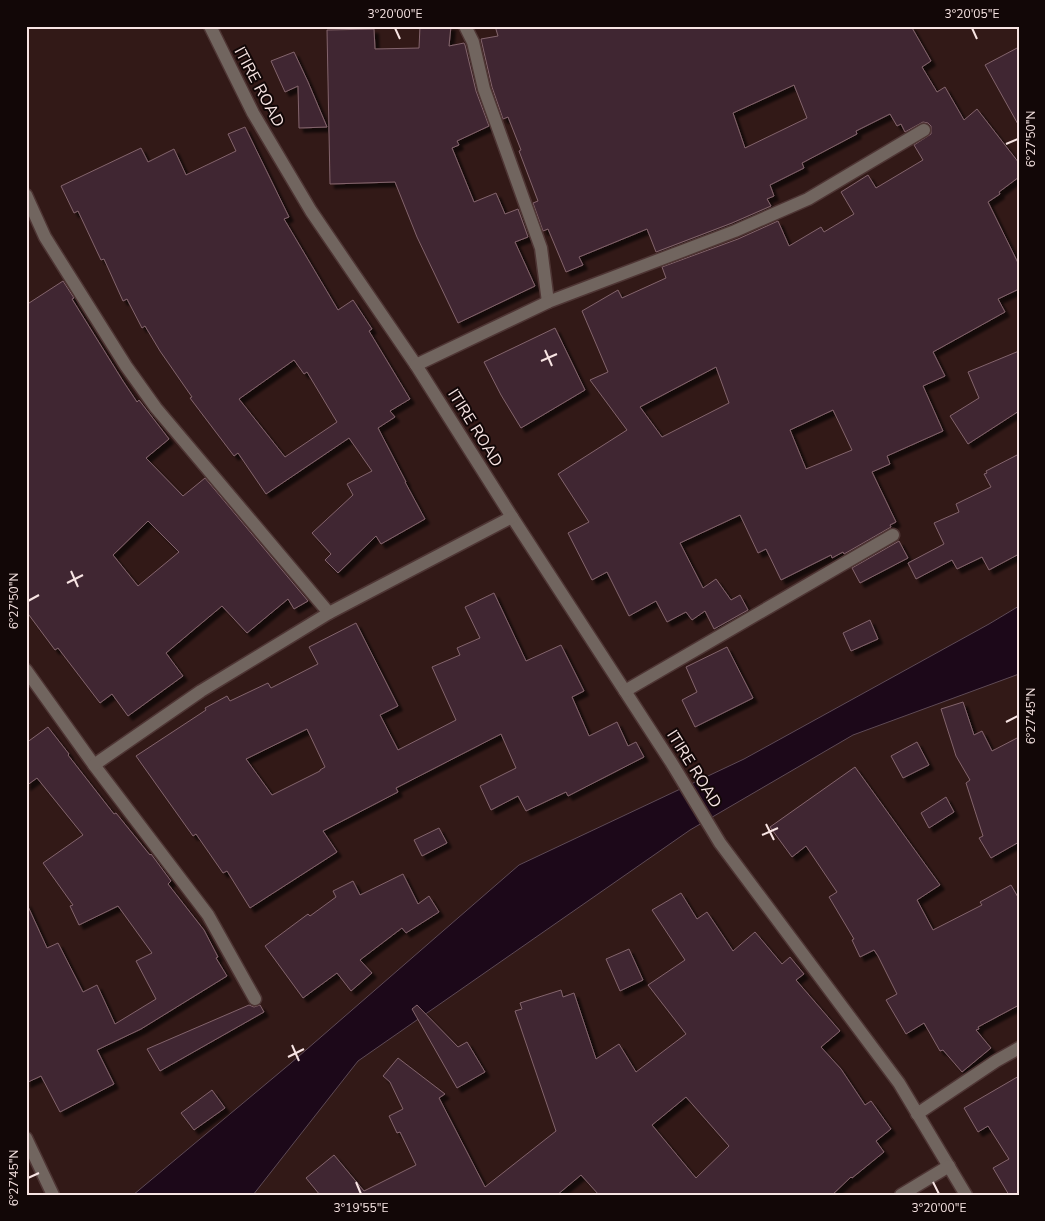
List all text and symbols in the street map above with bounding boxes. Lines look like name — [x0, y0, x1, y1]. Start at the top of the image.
text: 3°20'00"E — [368, 6, 422, 22]
text: 3°20'05"E — [945, 6, 999, 22]
street label: ITIRE ROAD — [229, 43, 289, 131]
text: 6°27'50"N — [1023, 111, 1039, 167]
street label: ITIRE ROAD — [442, 385, 508, 471]
text: 6°27'50"N — [6, 573, 22, 629]
text: 6°27'45"N — [1023, 688, 1039, 744]
street label: ITIRE ROAD — [661, 726, 727, 812]
text: 6°27'45"N — [6, 1150, 22, 1206]
text: 3°19'55"E — [334, 1200, 388, 1216]
text: 3°20'00"E — [912, 1200, 966, 1216]

